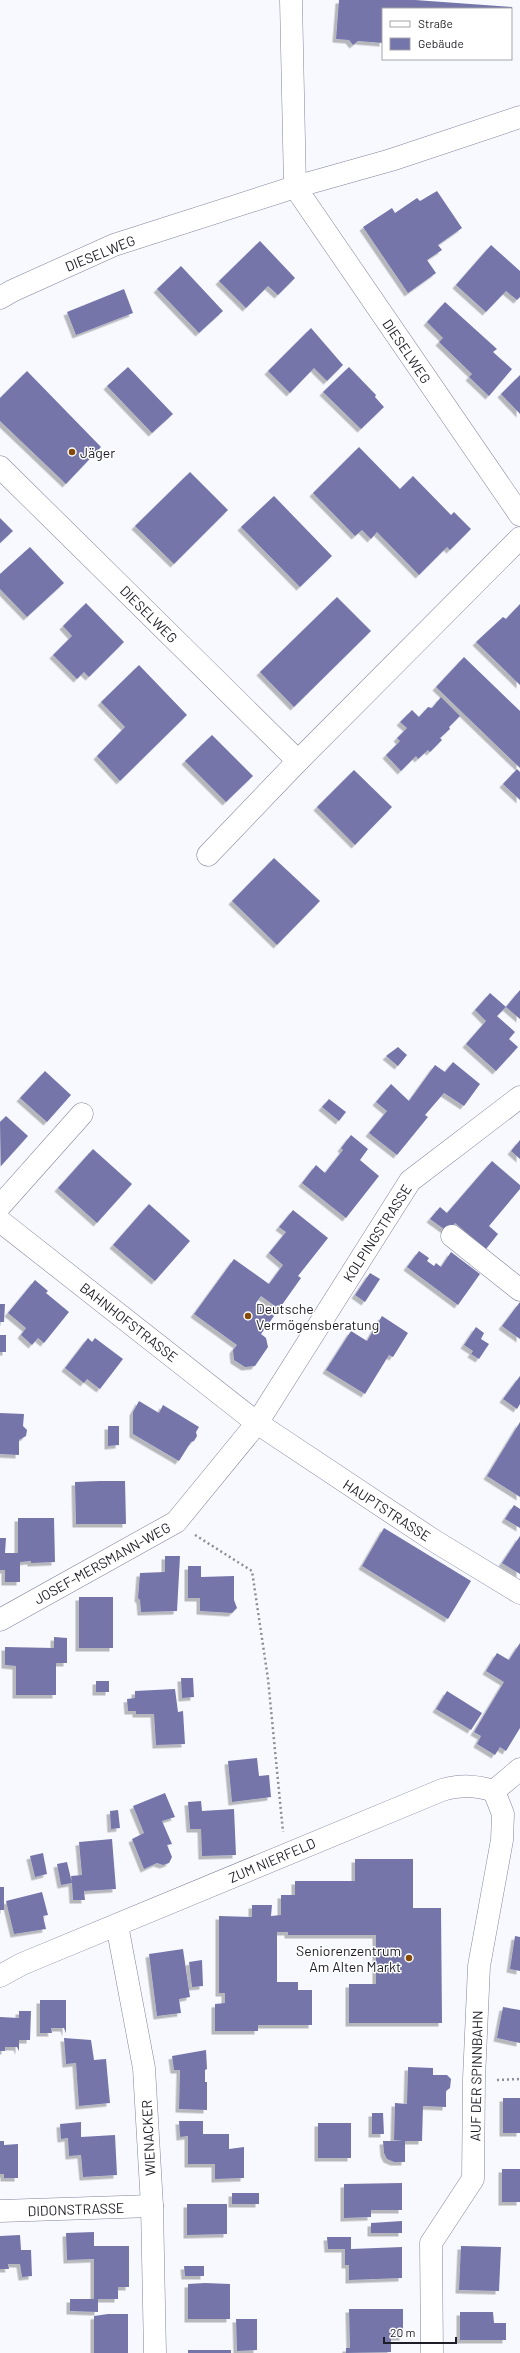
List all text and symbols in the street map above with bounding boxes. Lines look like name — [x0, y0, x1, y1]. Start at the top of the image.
legend — [382, 8, 512, 60]
text: Straße — [418, 16, 453, 30]
text: Gebäude — [418, 36, 464, 50]
street label: DIESELWEG — [62, 231, 138, 275]
street label: DIESELWEG — [379, 316, 435, 386]
place label: Jäger — [80, 444, 115, 461]
marker: Jäger — [67, 447, 77, 457]
street label: DIESELWEG — [117, 582, 181, 646]
street label: KOLPINGSTRASSE — [339, 1181, 415, 1285]
street label: BAHNHOFSTRASSE — [77, 1279, 181, 1365]
place label: Deutsche Vermögensberatung — [256, 1300, 379, 1333]
marker: Deutsche Vermögensberatung — [243, 1311, 253, 1321]
street label: HAUPTSTRASSE — [340, 1475, 434, 1545]
street label: JOSEF-MERSMANN-WEG — [31, 1518, 173, 1608]
street label: ZUM NIERFELD — [226, 1834, 318, 1886]
place label: Seniorenzentrum Am Alten Markt — [296, 1942, 401, 1975]
marker: Seniorenzentrum Am Alten Markt — [404, 1953, 414, 1963]
street label: AUF DER SPINNBAHN — [466, 2010, 486, 2142]
street label: WIENACKER — [138, 2099, 158, 2177]
street label: DIDONSTRASSE — [27, 2199, 125, 2219]
scale bar — [384, 2319, 456, 2345]
text: 20 m — [390, 2325, 416, 2339]

